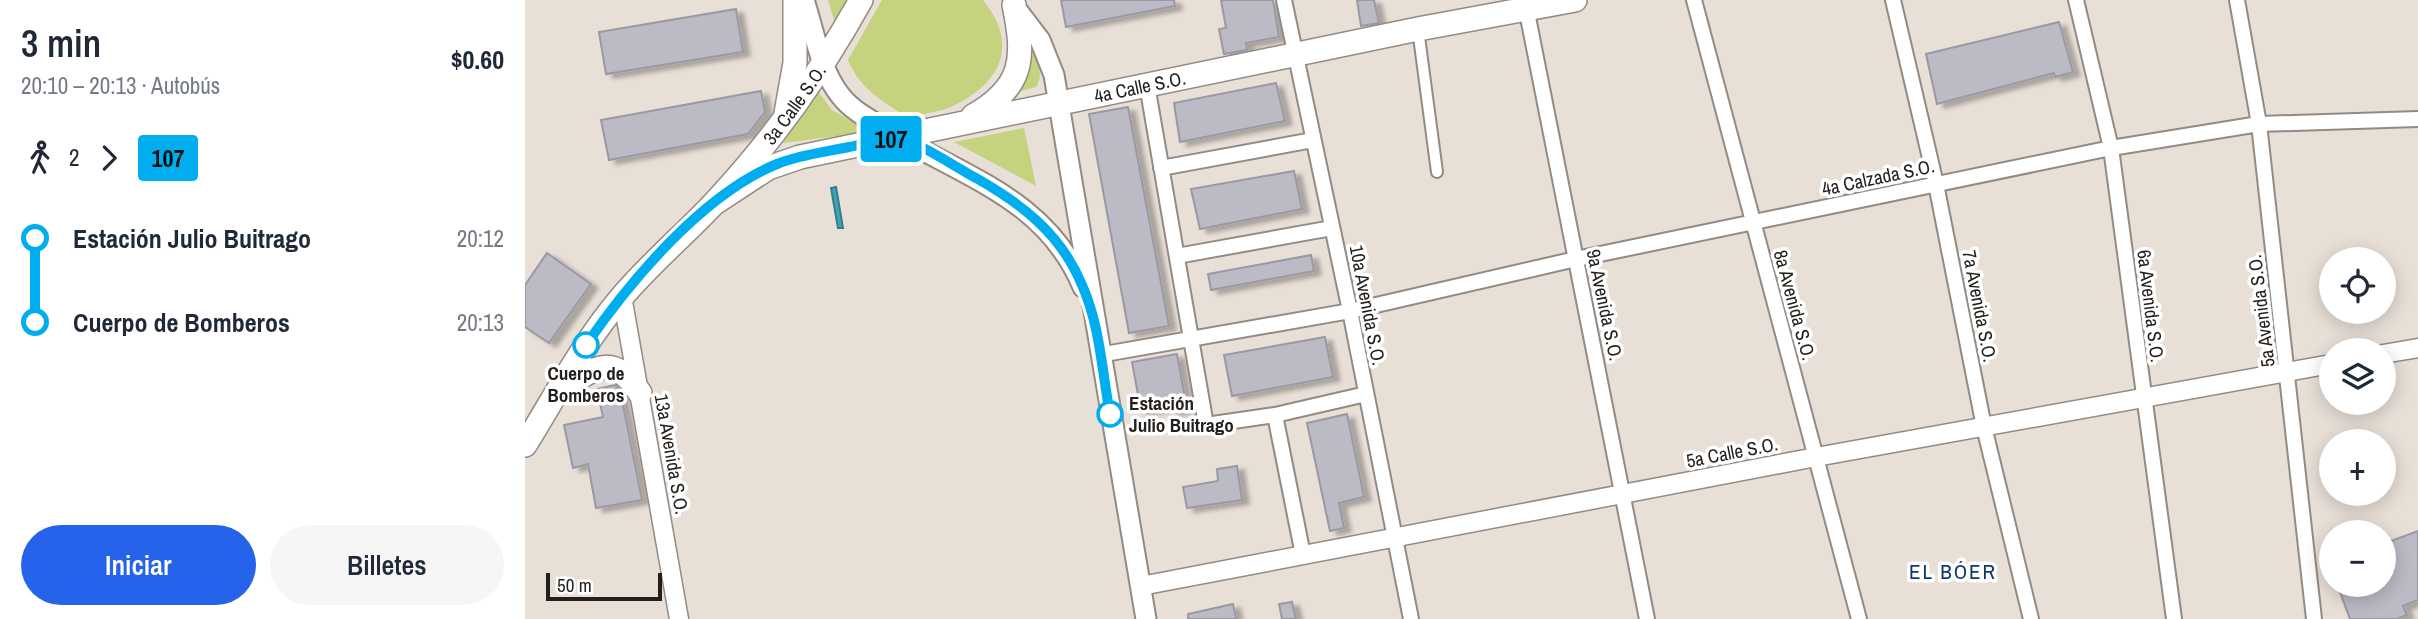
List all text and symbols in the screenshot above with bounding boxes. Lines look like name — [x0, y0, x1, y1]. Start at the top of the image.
text: 3 min — [21, 18, 101, 69]
text: $0.60 — [451, 42, 504, 77]
street label: 3a Calle S.O. — [757, 59, 832, 150]
street label: 4a Calle S.O. — [1092, 64, 1188, 109]
text: 20:10 – 20:13 · Autobús — [21, 70, 220, 101]
line badge: 107 — [851, 116, 931, 162]
text: 107 — [875, 123, 907, 155]
icon: walk — [21, 139, 59, 177]
icon: forward — [90, 139, 128, 177]
text: 2 — [69, 142, 80, 173]
text: 107 — [152, 142, 184, 174]
street label: 4a Calzada S.O. — [1819, 152, 1937, 202]
text: Estación Julio Buitrago — [73, 221, 311, 256]
text: 20:12 — [457, 223, 504, 254]
street label: 10a Avenida S.O. — [1344, 243, 1392, 367]
street label: 9a Avenida S.O. — [1581, 247, 1629, 363]
street label: 8a Avenida S.O. — [1768, 247, 1822, 363]
map controls — [2319, 247, 2396, 597]
button: locate — [2319, 247, 2396, 324]
street label: 7a Avenida S.O. — [1956, 248, 2004, 364]
street label: 6a Avenida S.O. — [2131, 248, 2171, 364]
street label: 5a Avenida S.O. — [2241, 253, 2281, 369]
text: Cuerpo de Bomberos — [73, 305, 290, 340]
text: 20:13 — [457, 307, 504, 338]
marker: Cuerpo de Bomberos — [573, 332, 599, 358]
button: layers — [2319, 338, 2396, 415]
place label: Cuerpo de Bomberos — [547, 360, 625, 408]
place label: Estación Julio Buitrago — [1129, 390, 1234, 438]
street label: 13a Avenida S.O. — [649, 392, 695, 516]
marker: Estación Julio Buitrago — [1097, 401, 1123, 427]
button: + — [2319, 429, 2396, 506]
street label: 5a Calle S.O. — [1684, 430, 1780, 474]
button: − — [2319, 520, 2396, 597]
button: Iniciar — [21, 525, 256, 605]
button: Billetes — [270, 525, 504, 605]
district label: EL BÓER — [1909, 557, 1997, 586]
scale bar — [546, 570, 661, 602]
text: 50 m — [557, 572, 592, 598]

